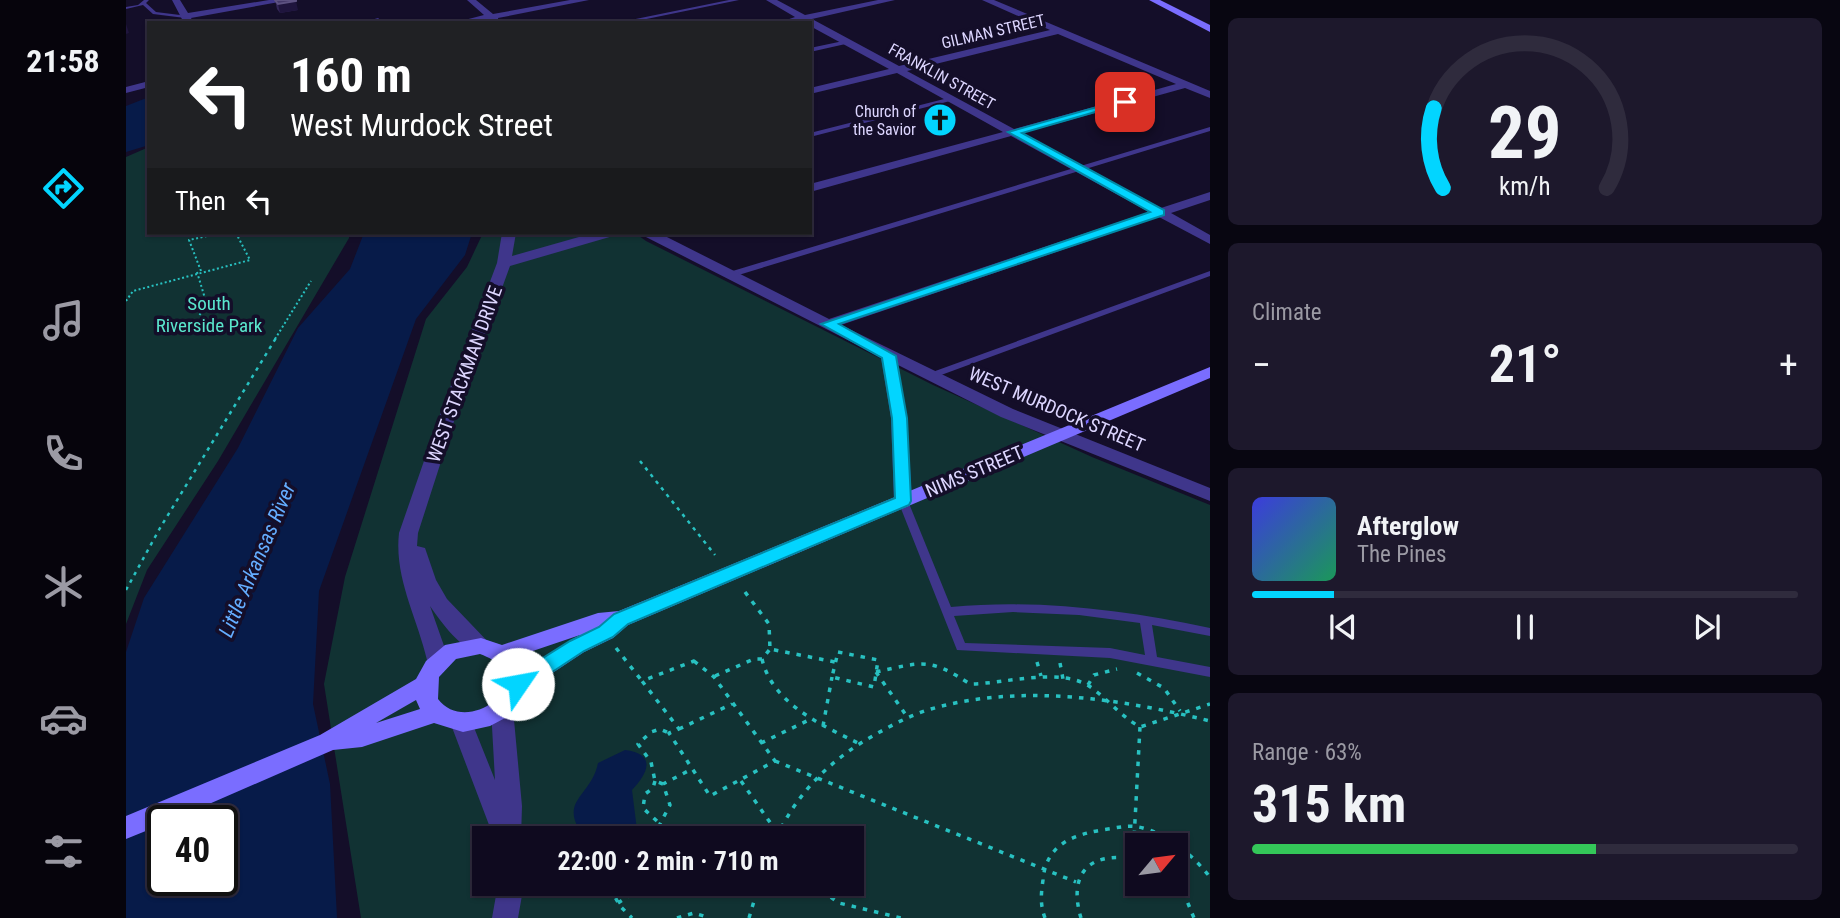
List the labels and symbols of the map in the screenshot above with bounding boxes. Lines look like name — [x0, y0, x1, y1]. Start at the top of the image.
street label: GILMAN STREET — [940, 10, 1047, 53]
street label: FRANKLIN STREET — [885, 39, 998, 114]
pin — [1095, 72, 1155, 132]
church icon: Church of the Savior — [921, 101, 959, 139]
place label: Church of the Savior — [853, 102, 916, 139]
street label: WEST STACKMAN DRIVE — [422, 283, 507, 466]
park label: South Riverside Park — [156, 292, 263, 337]
street label: WEST MURDOCK STREET — [965, 362, 1149, 457]
street label: NIMS STREET — [922, 441, 1027, 502]
water label: Little Arkansas River — [214, 479, 301, 641]
position arrow — [481, 647, 555, 721]
speed limit sign: 40 — [147, 805, 238, 896]
north arrow — [1125, 833, 1188, 896]

